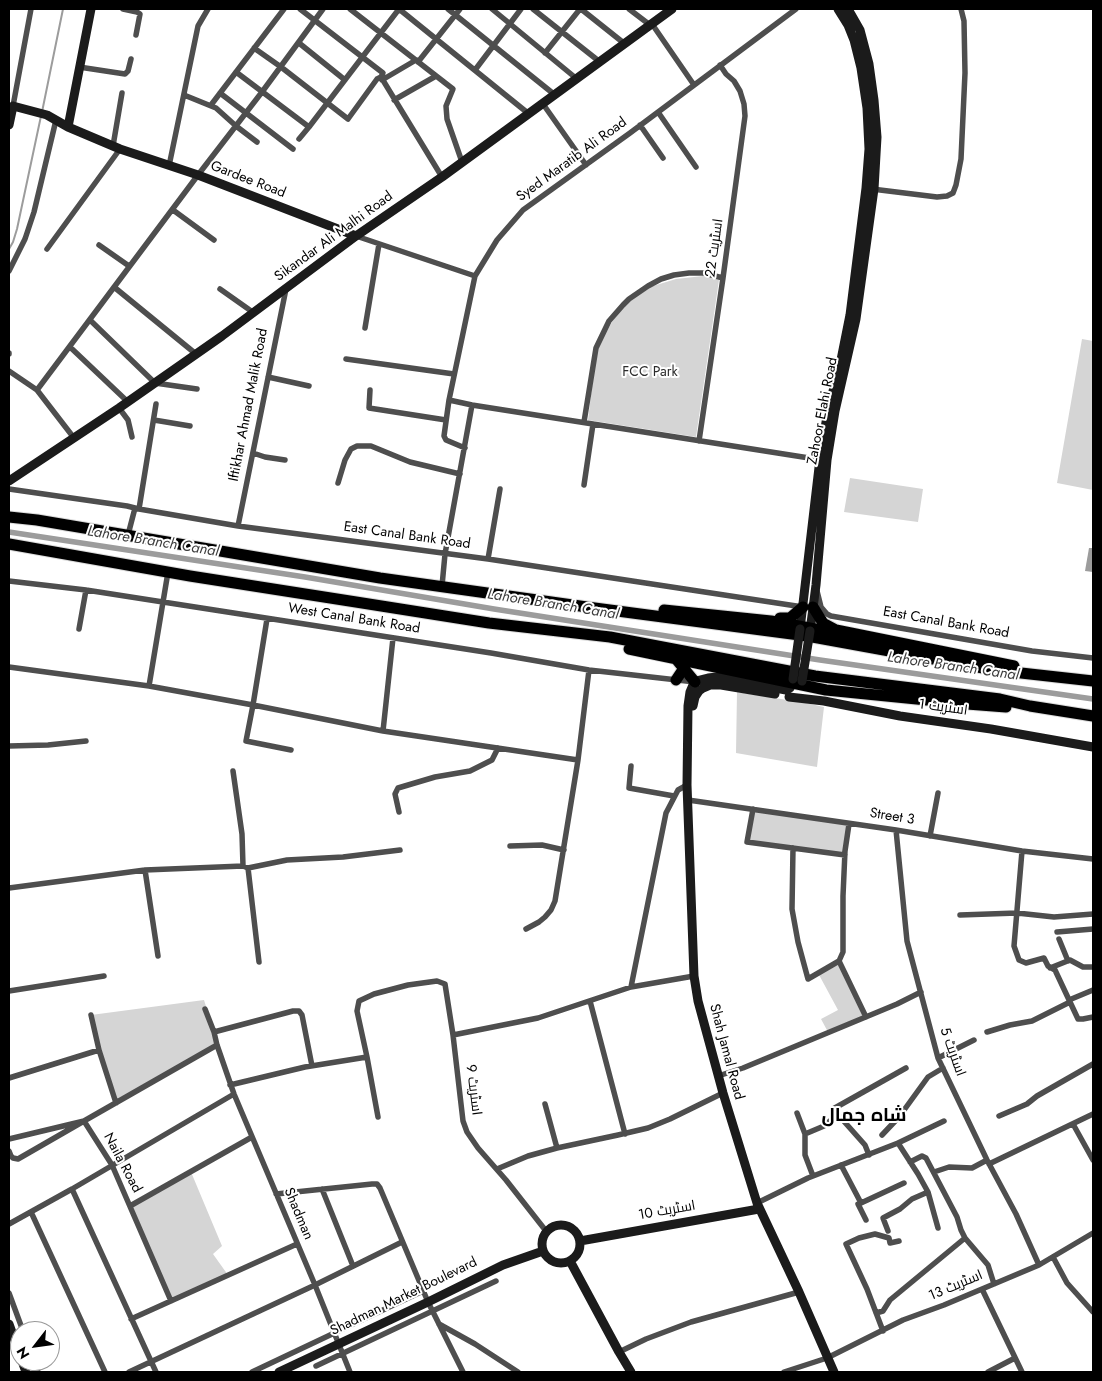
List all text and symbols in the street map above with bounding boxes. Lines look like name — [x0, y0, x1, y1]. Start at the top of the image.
street label: Syed Maratib Ali Road — [514, 114, 630, 206]
street label: Gardee Road — [208, 158, 288, 202]
street label: Sikandar Ali Malhi Road — [272, 188, 396, 286]
street label: اسٹریٹ 22 — [703, 218, 727, 278]
street label: Iftikhar Ahmad Malik Road — [226, 327, 272, 483]
street label: Zahoor Elahi Road — [804, 356, 842, 466]
park label: FCC Park — [622, 365, 678, 381]
street label: East Canal Bank Road — [342, 519, 472, 553]
water label: Lahore Branch Canal — [86, 523, 220, 561]
water label: Lahore Branch Canal — [486, 586, 620, 624]
street label: West Canal Bank Road — [287, 600, 421, 638]
street label: East Canal Bank Road — [882, 604, 1010, 642]
water label: Lahore Branch Canal — [886, 649, 1020, 685]
street label: اسٹریٹ 1 — [917, 696, 969, 720]
street label: Street 3 — [868, 805, 916, 829]
street label: Shah Jamal Road — [705, 1002, 747, 1102]
street label: اسٹریٹ 5 — [935, 1025, 969, 1079]
street label: اسٹریٹ 9 — [462, 1064, 484, 1116]
district label: شاہ جمال — [821, 1105, 907, 1127]
street label: Naila Road — [99, 1130, 145, 1196]
street label: Shadman — [280, 1186, 316, 1242]
street label: اسٹریٹ 10 — [637, 1198, 697, 1224]
street label: Shadman Market Boulevard — [328, 1254, 480, 1340]
street label: اسٹریٹ 13 — [926, 1267, 986, 1305]
north arrow — [10, 1321, 60, 1371]
text: N — [11, 1343, 34, 1363]

